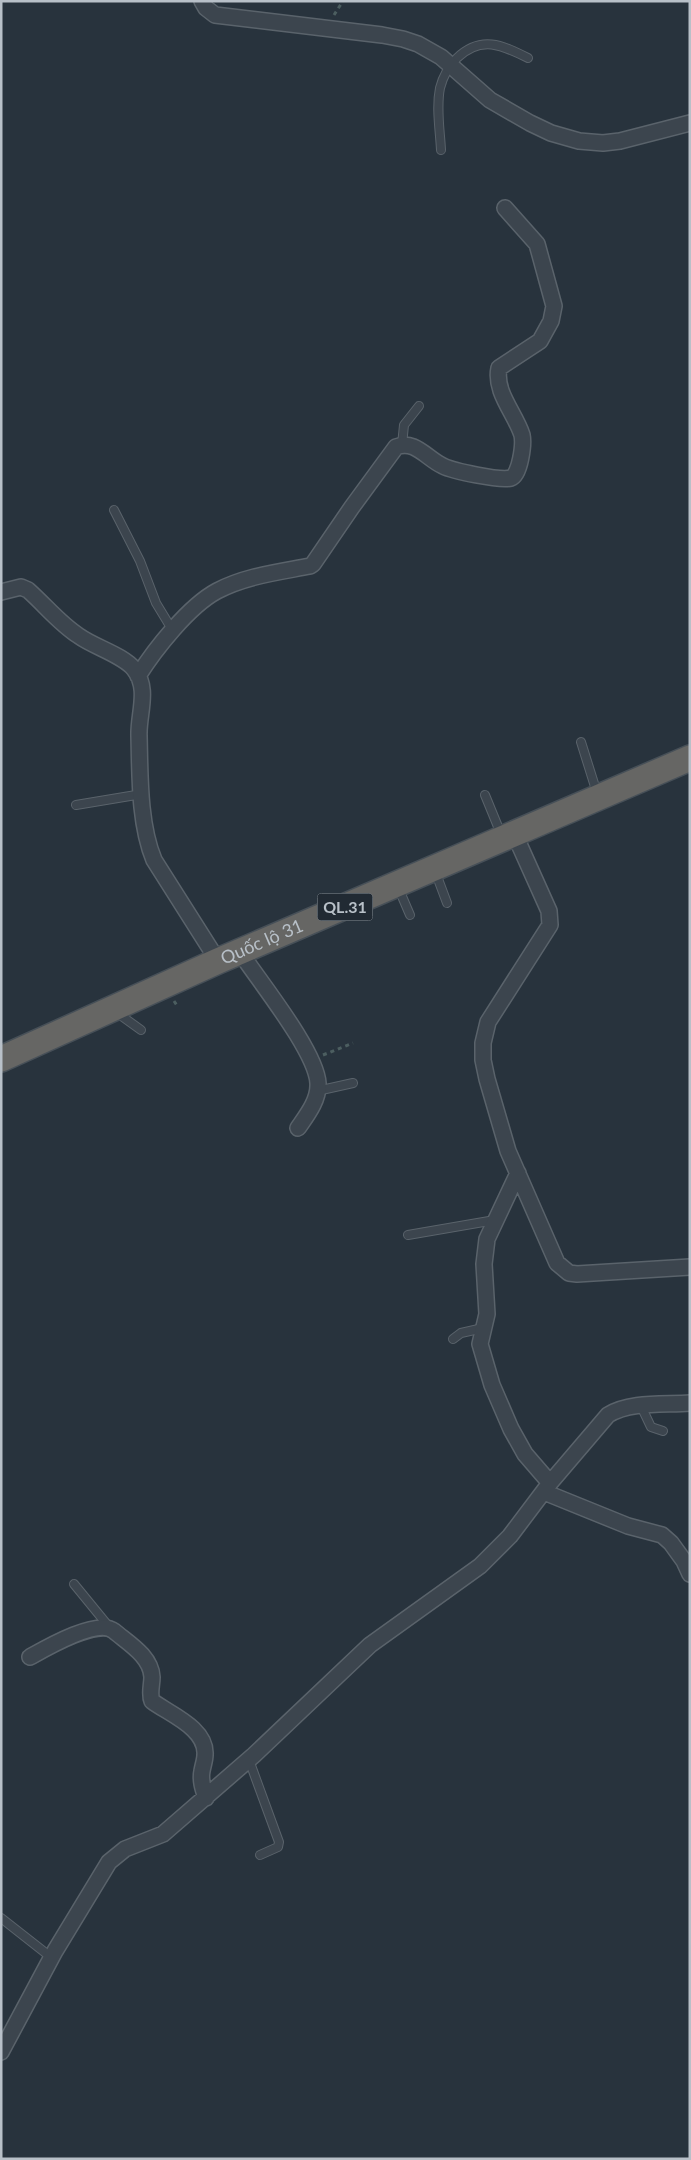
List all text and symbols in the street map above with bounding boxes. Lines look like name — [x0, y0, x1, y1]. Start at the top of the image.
road number: QL.31 — [318, 894, 372, 920]
street label: Quốc lộ 31 — [217, 914, 306, 969]

